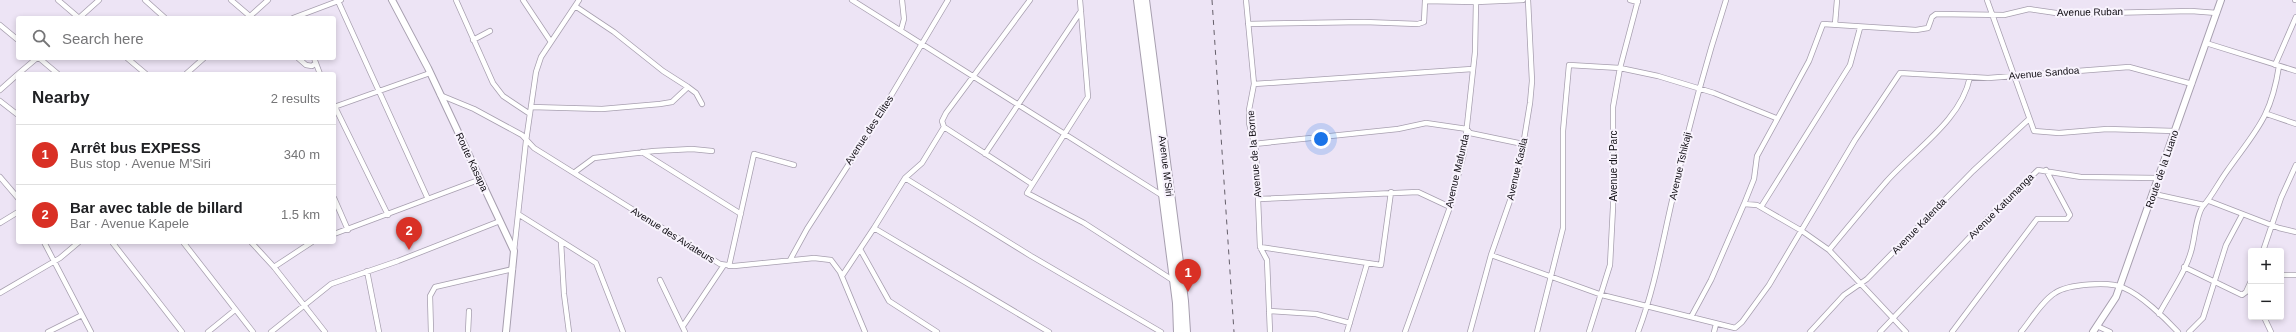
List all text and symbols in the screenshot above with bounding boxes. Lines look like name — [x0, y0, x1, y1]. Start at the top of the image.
street label: Avenue Ruban — [2057, 6, 2123, 18]
search box — [16, 16, 336, 60]
icon: search — [30, 27, 52, 49]
text: Search here — [62, 30, 144, 47]
street label: Avenue Sandoa — [2008, 64, 2080, 82]
text: Nearby — [32, 88, 90, 107]
text: 2 results — [271, 91, 320, 106]
street label: Avenue des Elites — [843, 94, 895, 166]
street label: Avenue de la Borne — [1245, 109, 1263, 198]
street label: Route de la Luano — [2143, 128, 2181, 209]
your location — [1311, 129, 1331, 149]
street label: Route Kasapa — [454, 131, 491, 193]
street label: Avenue du Parc — [1608, 131, 1619, 201]
street label: Avenue Tshikaji — [1667, 131, 1693, 201]
street label: Avenue Mafunda — [1443, 133, 1471, 209]
street label: Avenue M'Siri — [1157, 135, 1175, 197]
street label: Avenue Kasila — [1504, 136, 1530, 201]
text: Arrêt bus EXPESS — [70, 139, 201, 156]
text: 1 — [41, 147, 49, 162]
text: 340 m — [284, 147, 320, 162]
text: Bus stop · Avenue M'Siri — [70, 156, 211, 171]
street label: Avenue Katumanga — [1966, 171, 2036, 241]
street label: Avenue Kalenda — [1890, 196, 1949, 256]
text: Bar avec table de billard — [70, 199, 243, 216]
street label: Avenue des Aviateurs — [629, 205, 717, 265]
text: 2 — [41, 207, 49, 222]
text: 1.5 km — [281, 207, 320, 222]
text: Bar · Avenue Kapele — [70, 216, 189, 231]
pin: 2 — [396, 217, 422, 250]
map controls — [2248, 248, 2284, 320]
button: + — [2248, 248, 2284, 284]
pin: 1 — [1175, 259, 1201, 292]
button: − — [2248, 284, 2284, 320]

